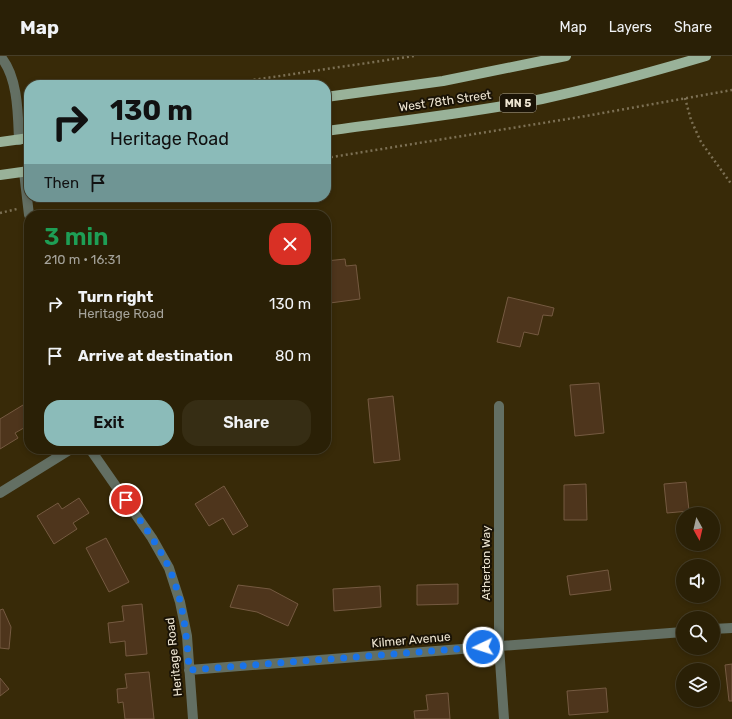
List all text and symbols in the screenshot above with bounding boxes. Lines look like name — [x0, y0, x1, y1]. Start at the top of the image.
text: Map — [20, 16, 59, 39]
text: Map — [560, 19, 587, 36]
text: Layers — [609, 19, 652, 36]
text: Share — [674, 19, 712, 36]
street label: West 78th Street — [398, 88, 492, 114]
text: 130 m — [110, 94, 193, 127]
road number: MN 5 — [500, 94, 536, 112]
icon: right — [44, 96, 96, 148]
text: Heritage Road — [110, 128, 229, 150]
icon: arrive — [87, 172, 109, 194]
text: Then — [44, 174, 79, 192]
text: 3 min — [44, 223, 108, 251]
button: close — [269, 223, 311, 265]
text: 210 m · 16:31 — [44, 252, 121, 267]
text: Turn right — [78, 288, 153, 306]
icon: right — [44, 293, 66, 315]
text: 130 m — [269, 295, 311, 313]
text: Heritage Road — [78, 306, 164, 321]
icon: arrive — [44, 345, 66, 367]
text: Arrive at destination — [78, 347, 233, 365]
text: 80 m — [275, 347, 311, 365]
button: Exit — [44, 400, 174, 446]
button: Share — [182, 400, 311, 446]
pin — [109, 483, 143, 517]
icon: arrive — [115, 489, 137, 511]
north arrow — [676, 507, 720, 551]
map controls — [676, 507, 720, 707]
street label: Atherton Way — [479, 525, 493, 601]
button: sound — [676, 559, 720, 603]
button: search — [676, 611, 720, 655]
street label: Heritage Road — [163, 617, 185, 697]
position arrow — [462, 626, 504, 668]
street label: Kilmer Avenue — [371, 630, 451, 650]
button: layers — [676, 663, 720, 707]

